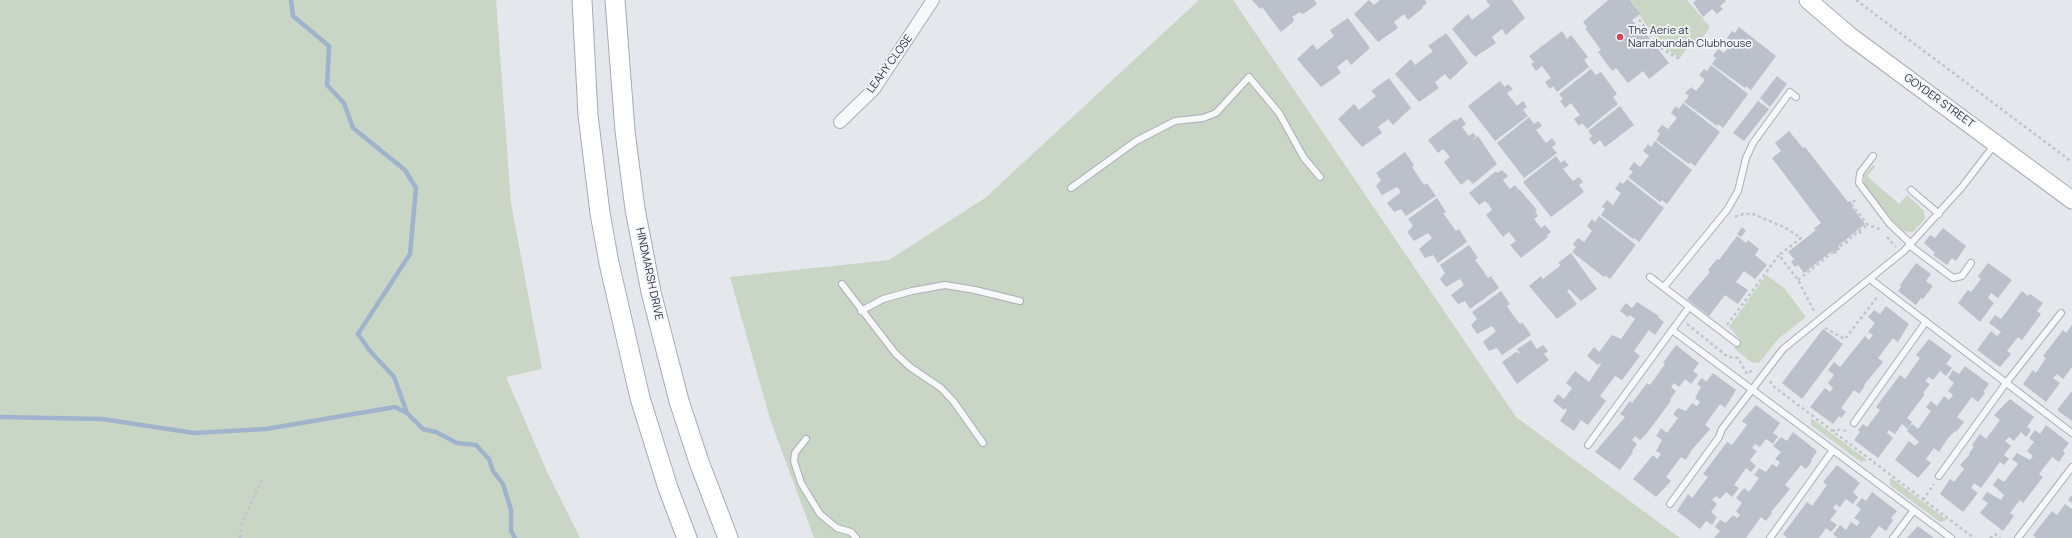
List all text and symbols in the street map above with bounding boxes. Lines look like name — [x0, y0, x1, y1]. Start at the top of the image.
place label: The Aerie at Narrabundah Clubhouse — [1628, 24, 1752, 50]
street label: LEAHY CLOSE — [864, 32, 916, 96]
marker: The Aerie at Narrabundah Clubhouse — [1615, 32, 1625, 42]
street label: GOYDER STREET — [1901, 71, 1977, 131]
street label: HINDMARSH DRIVE — [633, 226, 665, 322]

